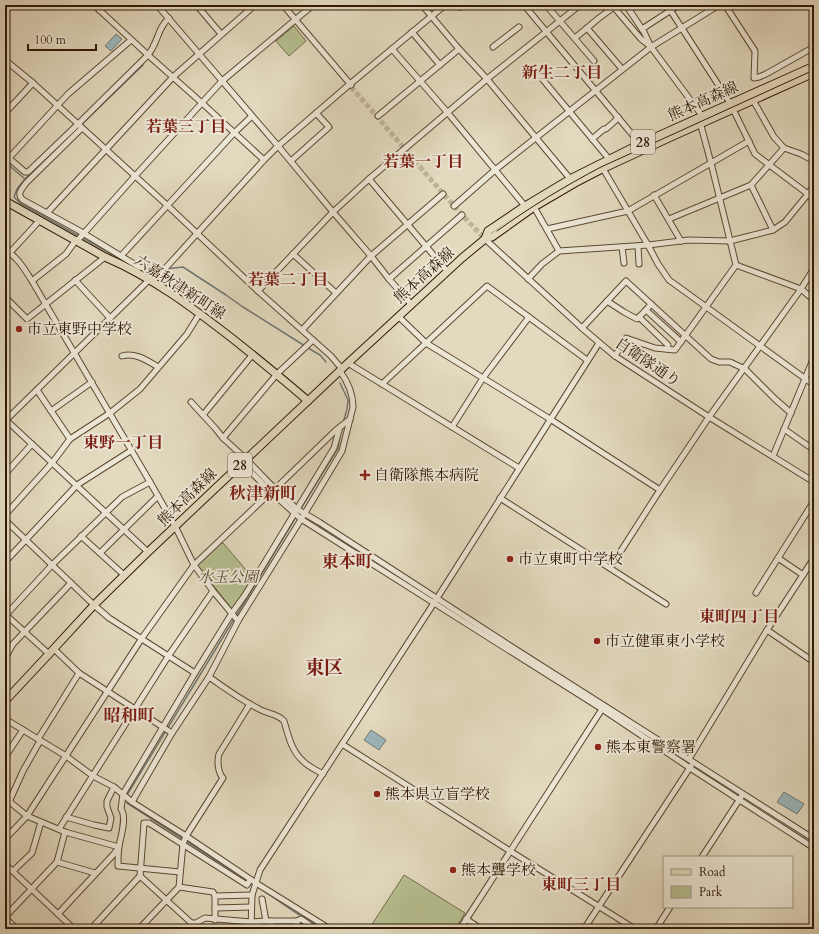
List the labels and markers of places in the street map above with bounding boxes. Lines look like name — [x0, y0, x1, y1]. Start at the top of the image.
place label: 市立東野中学校 — [27, 319, 132, 339]
marker: 市立東野中学校 — [14, 324, 24, 334]
place label: 自衛隊熊本病院 — [374, 465, 479, 485]
marker: 自衛隊熊本病院 — [359, 469, 371, 481]
place label: 市立東町中学校 — [518, 549, 623, 569]
marker: 市立東町中学校 — [505, 554, 515, 564]
place label: 市立健軍東小学校 — [605, 631, 725, 651]
marker: 市立健軍東小学校 — [592, 636, 602, 646]
place label: 熊本東警察署 — [606, 737, 696, 757]
marker: 熊本東警察署 — [593, 742, 603, 752]
place label: 熊本県立盲学校 — [385, 784, 490, 804]
marker: 熊本県立盲学校 — [372, 789, 382, 799]
place label: 熊本聾学校 — [461, 860, 536, 880]
marker: 熊本聾学校 — [448, 865, 458, 875]

